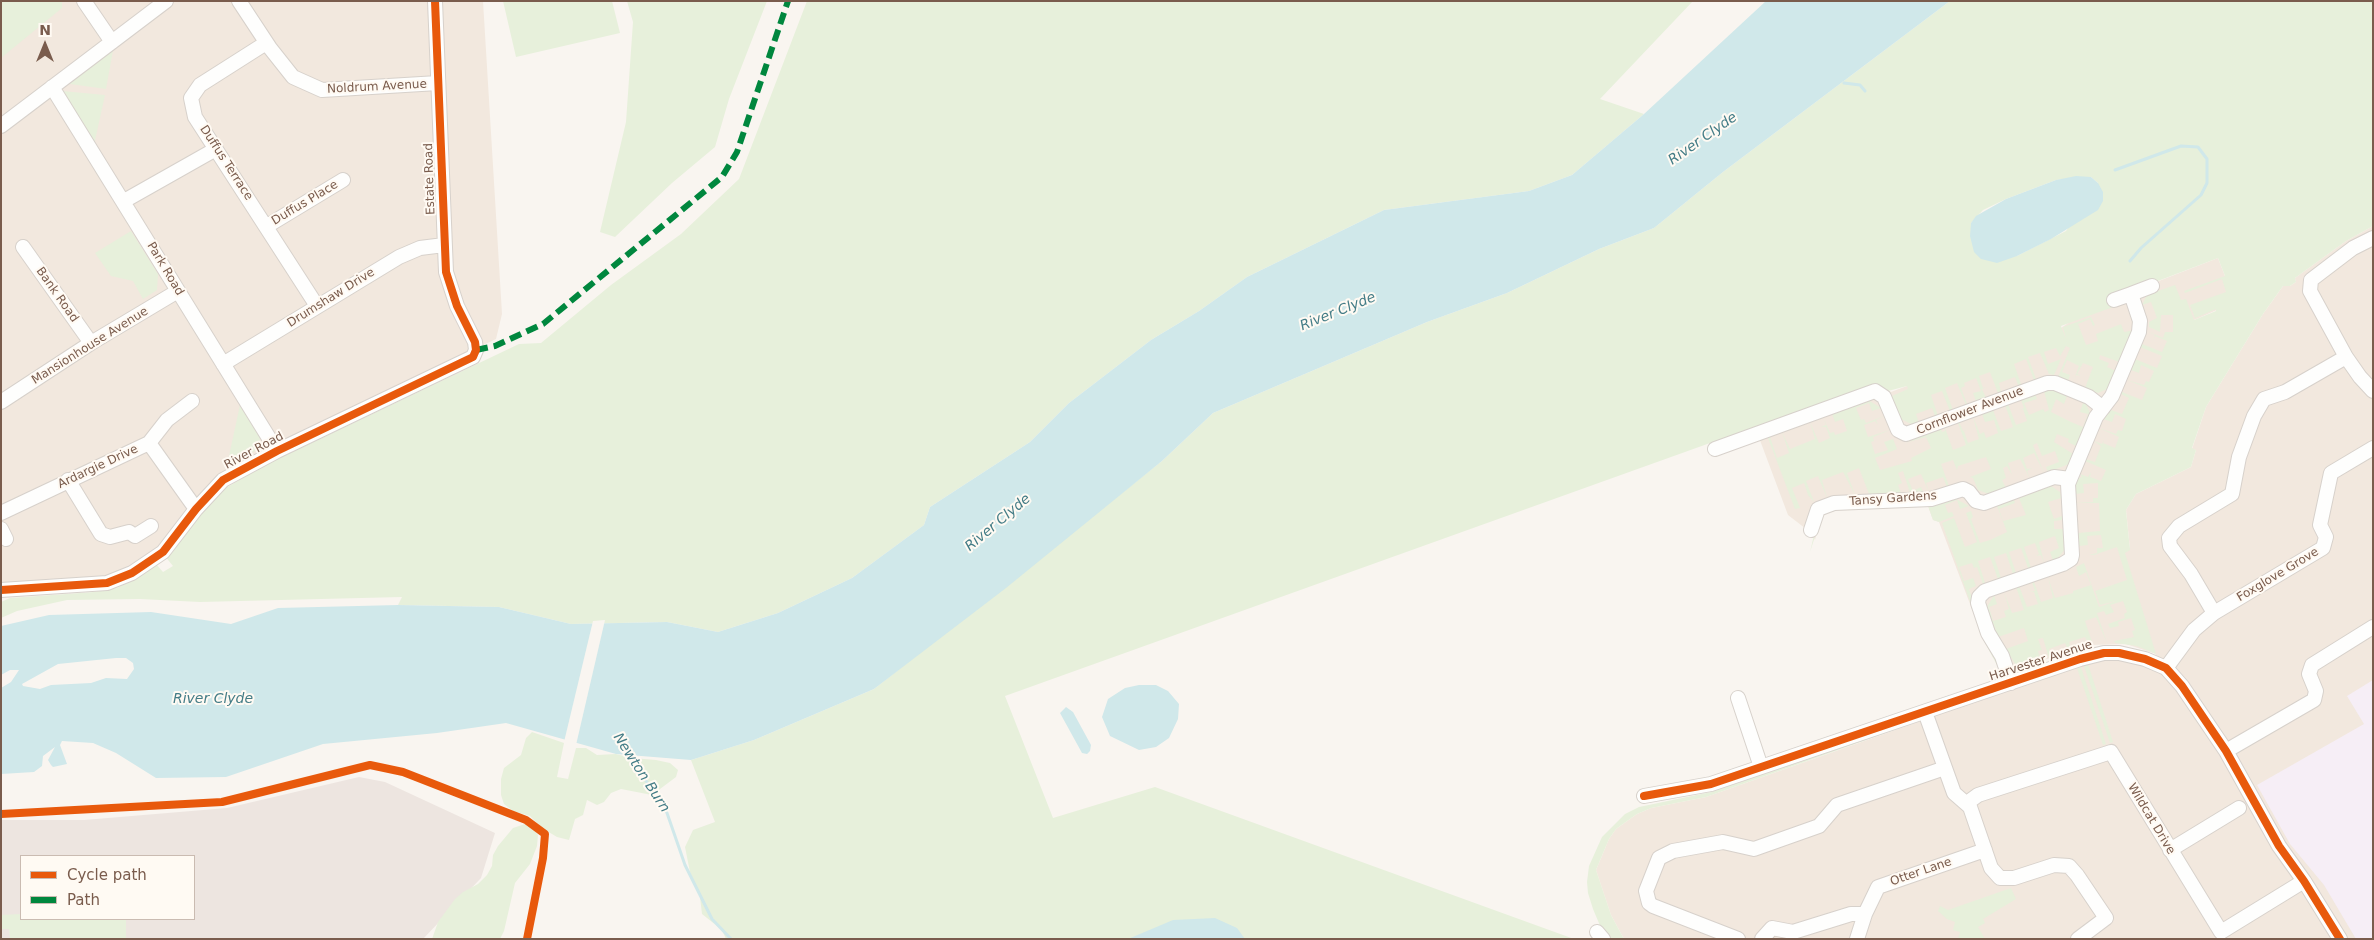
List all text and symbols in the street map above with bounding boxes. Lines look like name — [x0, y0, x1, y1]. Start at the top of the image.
north arrow — [20, 20, 70, 70]
text: N — [39, 22, 51, 38]
street label: Noldrum Avenue — [327, 77, 427, 97]
water label: River Clyde — [1665, 109, 1741, 169]
street label: Duffus Terrace — [196, 123, 256, 203]
street label: Estate Road — [422, 143, 438, 215]
street label: Duffus Place — [269, 178, 341, 228]
street label: Park Road — [143, 240, 187, 298]
street label: Bank Road — [33, 265, 81, 325]
street label: Drumshaw Drive — [285, 265, 377, 331]
water label: River Clyde — [1298, 289, 1378, 335]
street label: Mansionhouse Avenue — [29, 304, 151, 388]
street label: Cornflower Avenue — [1914, 384, 2026, 438]
street label: River Road — [222, 429, 286, 473]
street label: Ardargie Drive — [56, 442, 140, 492]
street label: Tansy Gardens — [1849, 489, 1937, 509]
water label: River Clyde — [962, 491, 1034, 555]
street label: Foxglove Grove — [2234, 545, 2322, 605]
street label: Harvester Avenue — [1988, 638, 2094, 684]
water label: River Clyde — [173, 691, 253, 707]
water label: Newton Burn — [609, 730, 673, 816]
street label: Wildcat Drive — [2124, 781, 2178, 857]
legend — [20, 855, 195, 920]
street label: Otter Lane — [1888, 855, 1954, 889]
text: Cycle path — [67, 866, 147, 884]
text: Path — [67, 891, 100, 909]

